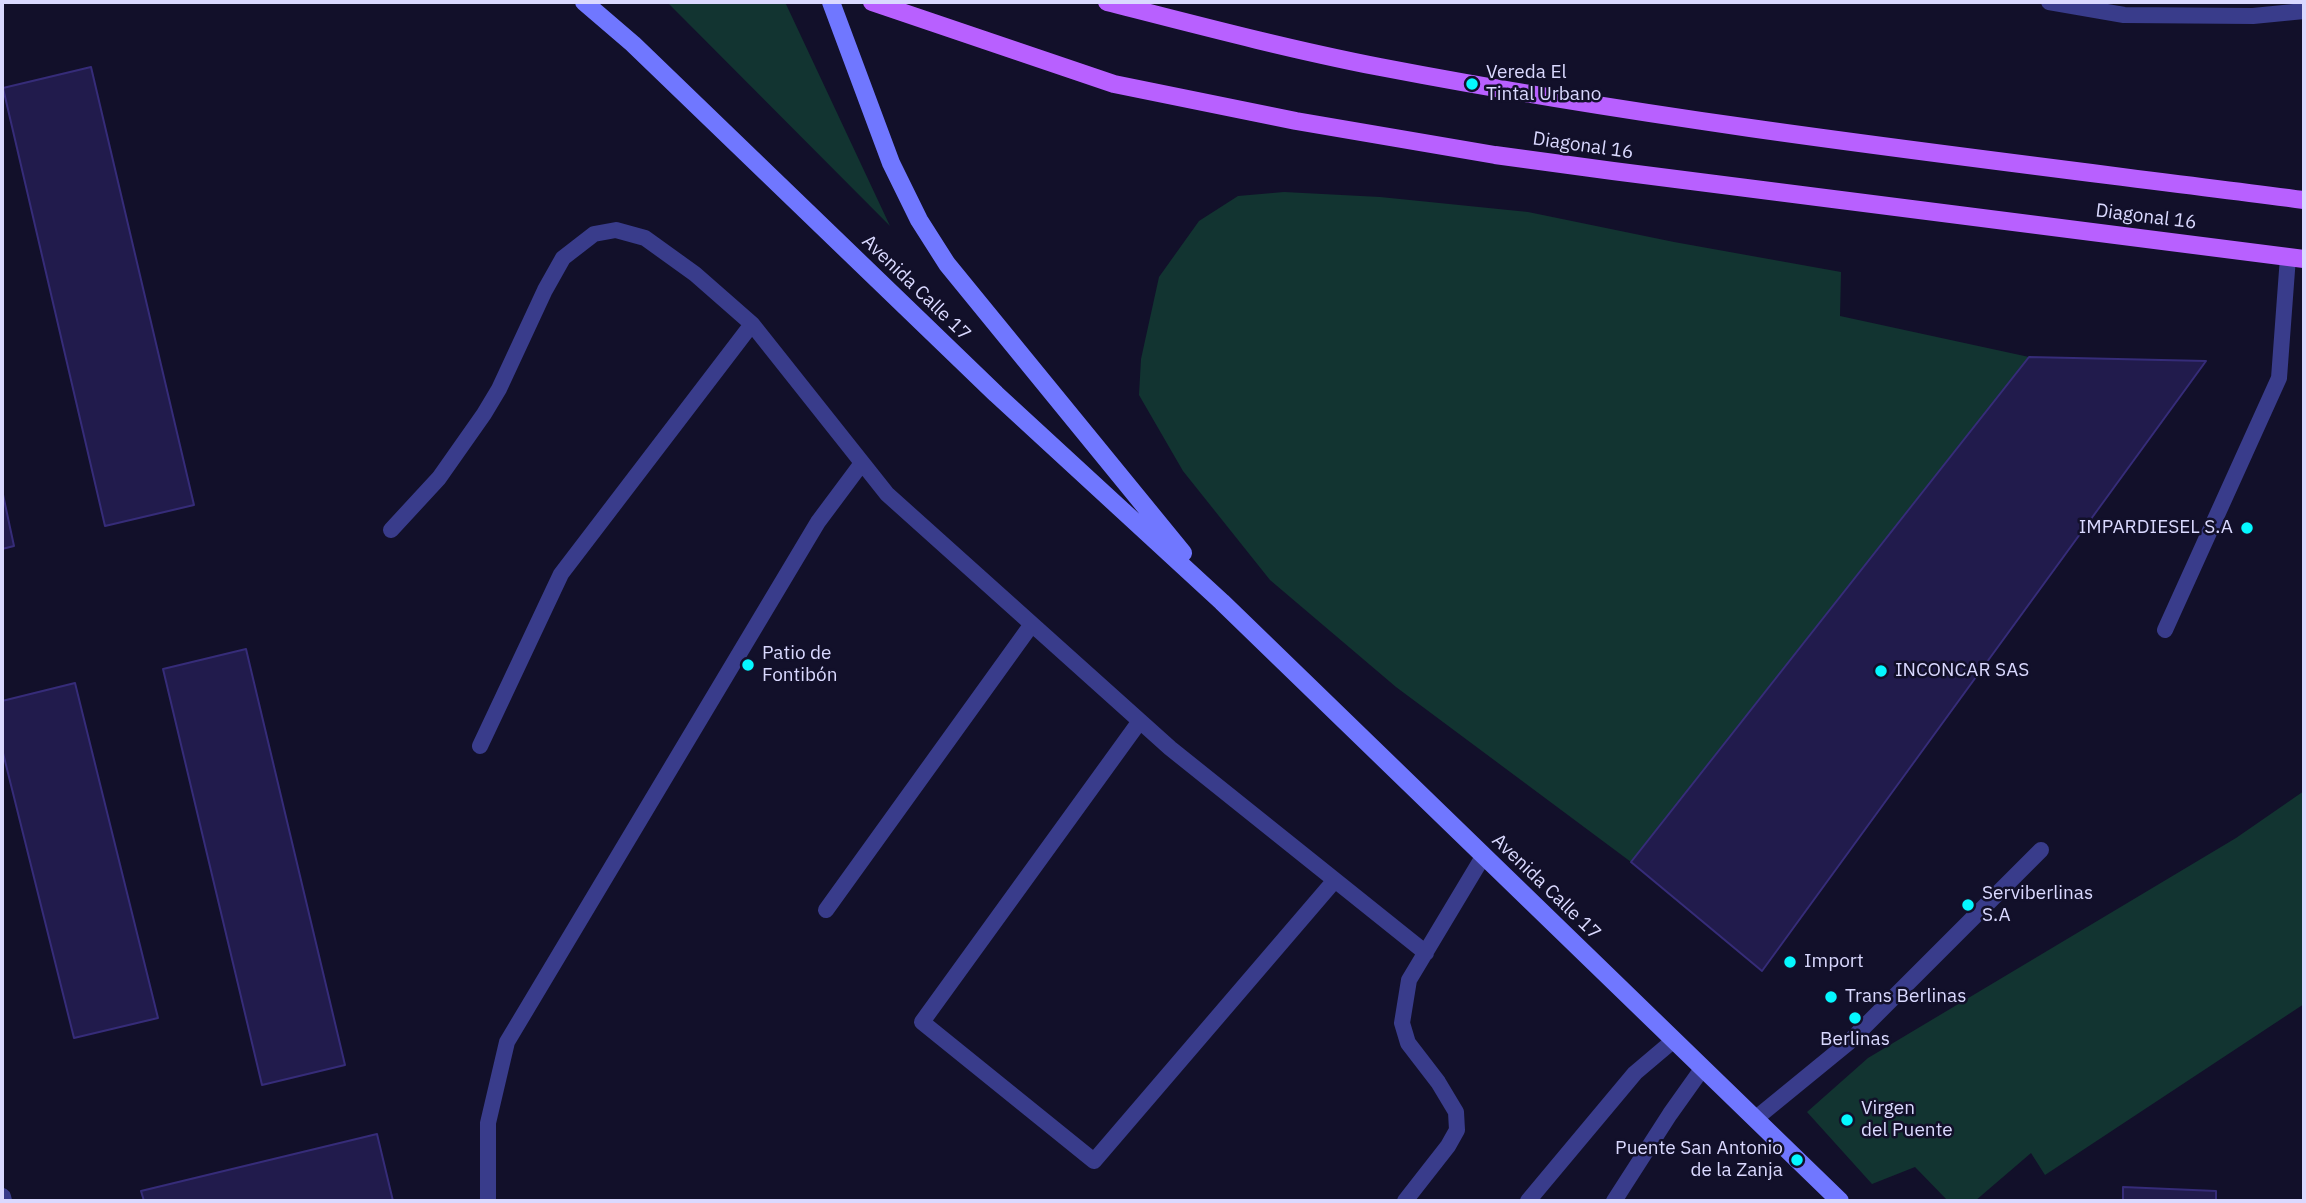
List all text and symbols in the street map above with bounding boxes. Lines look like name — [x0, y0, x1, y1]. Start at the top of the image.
place label: Vereda El Tintal Urbano — [1486, 62, 1601, 106]
marker: Vereda El Tintal Urbano — [1464, 76, 1480, 92]
street label: Diagonal 16 — [1531, 128, 1635, 164]
street label: Diagonal 16 — [2094, 199, 2198, 235]
street label: Avenida Calle 17 — [857, 230, 975, 346]
place label: IMPARDIESEL S.A — [2079, 517, 2233, 539]
marker: IMPARDIESEL S.A — [2239, 520, 2255, 536]
place label: Patio de Fontibón — [762, 643, 837, 687]
marker: Patio de Fontibón — [740, 657, 756, 673]
place label: INCONCAR SAS — [1895, 660, 2029, 682]
marker: INCONCAR SAS — [1873, 663, 1889, 679]
street label: Avenida Calle 17 — [1487, 829, 1605, 945]
place label: Serviberlinas S.A — [1982, 883, 2093, 927]
marker: Serviberlinas S.A — [1960, 897, 1976, 913]
place label: Import — [1804, 951, 1864, 973]
marker: Import — [1782, 954, 1798, 970]
place label: Trans Berlinas — [1845, 986, 1967, 1008]
marker: Trans Berlinas — [1823, 989, 1839, 1005]
marker: Berlinas — [1847, 1010, 1863, 1026]
place label: Berlinas — [1820, 1029, 1890, 1051]
place label: Virgen del Puente — [1861, 1098, 1953, 1142]
marker: Virgen del Puente — [1839, 1112, 1855, 1128]
place label: Puente San Antonio de la Zanja — [1615, 1138, 1783, 1182]
marker: Puente San Antonio de la Zanja — [1789, 1152, 1805, 1168]

